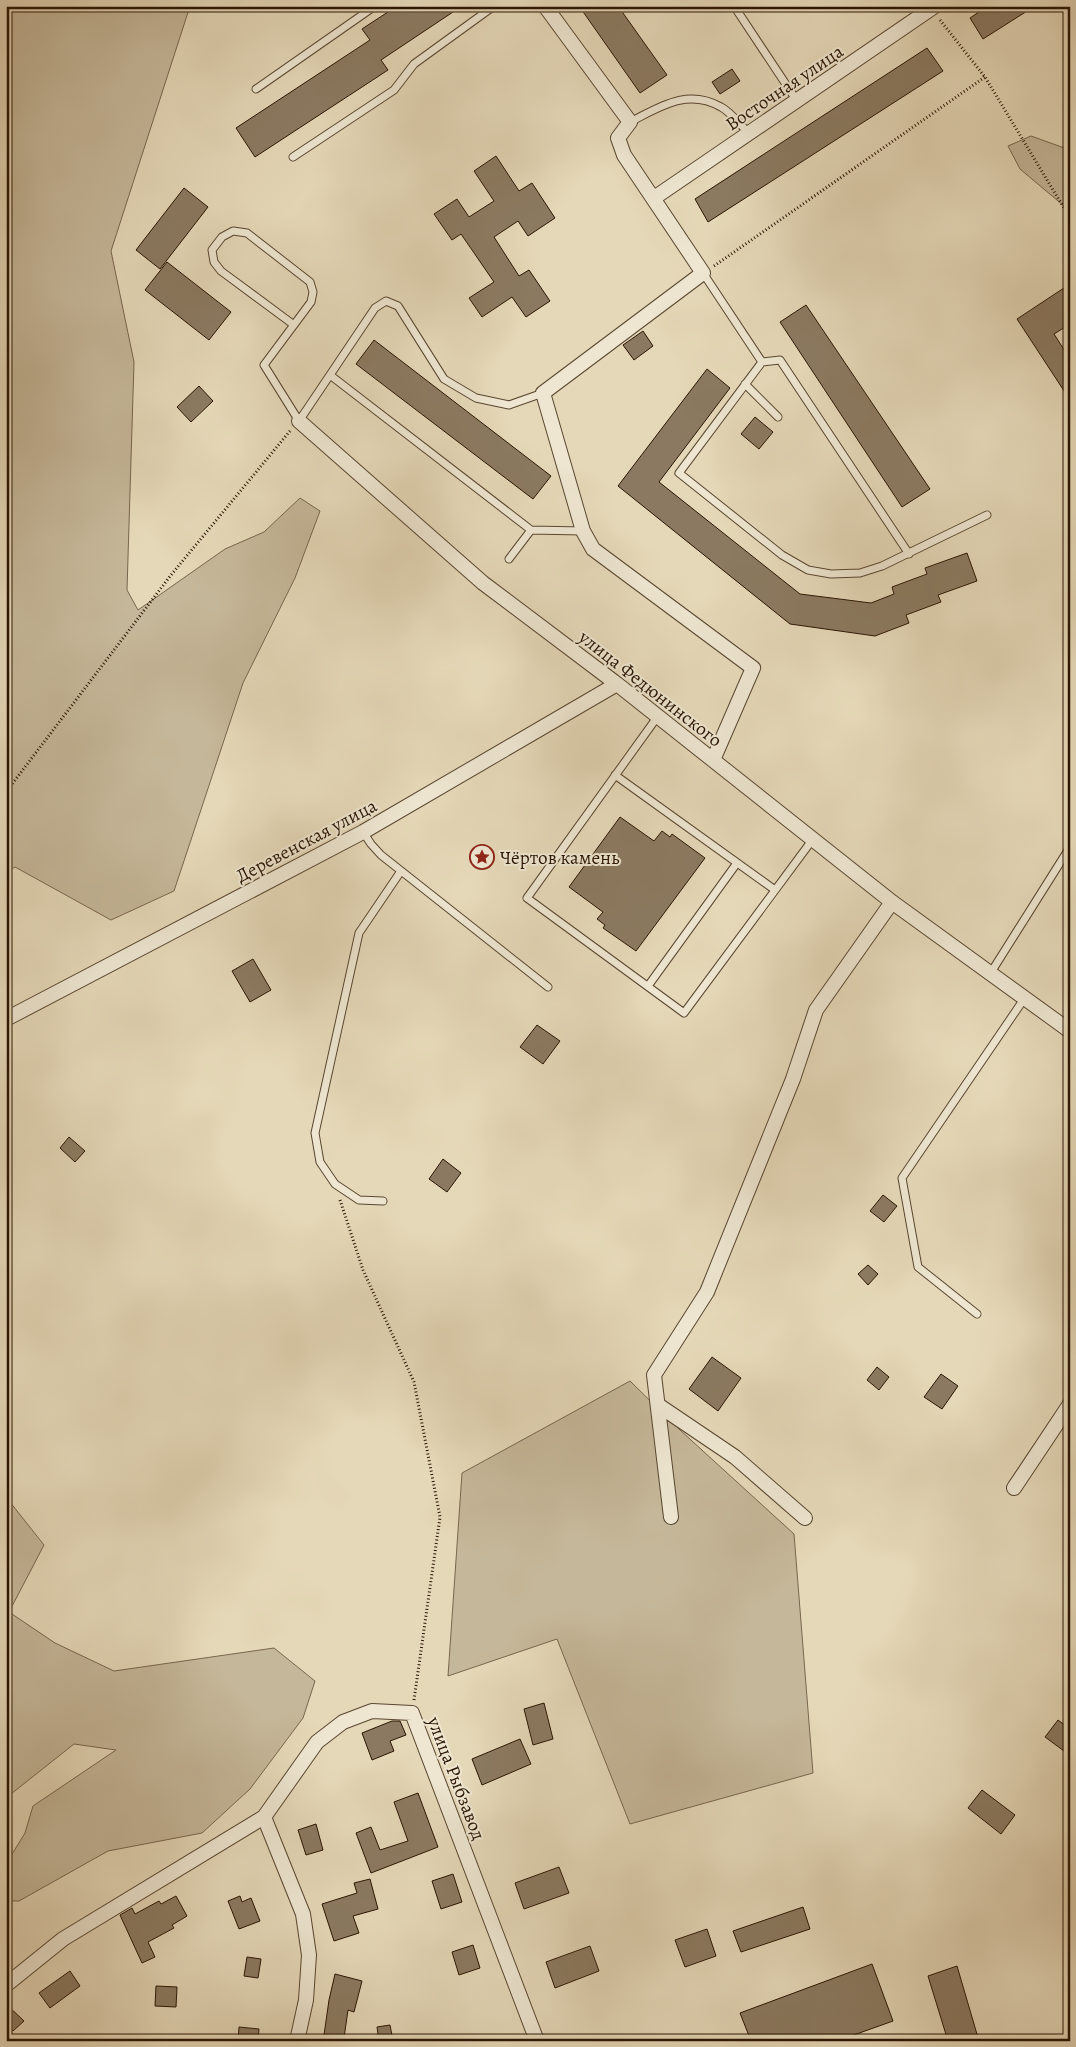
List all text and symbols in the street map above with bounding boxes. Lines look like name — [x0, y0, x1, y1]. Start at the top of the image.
street label: Восточная улица — [720, 39, 849, 137]
street label: улица Федюнинского — [572, 624, 728, 753]
street label: Деревенская улица — [231, 793, 382, 889]
place icon: Чёртов камень — [469, 844, 495, 870]
place label: Чёртов камень — [500, 845, 619, 871]
street label: улица Рыбзавод — [420, 1712, 492, 1844]

